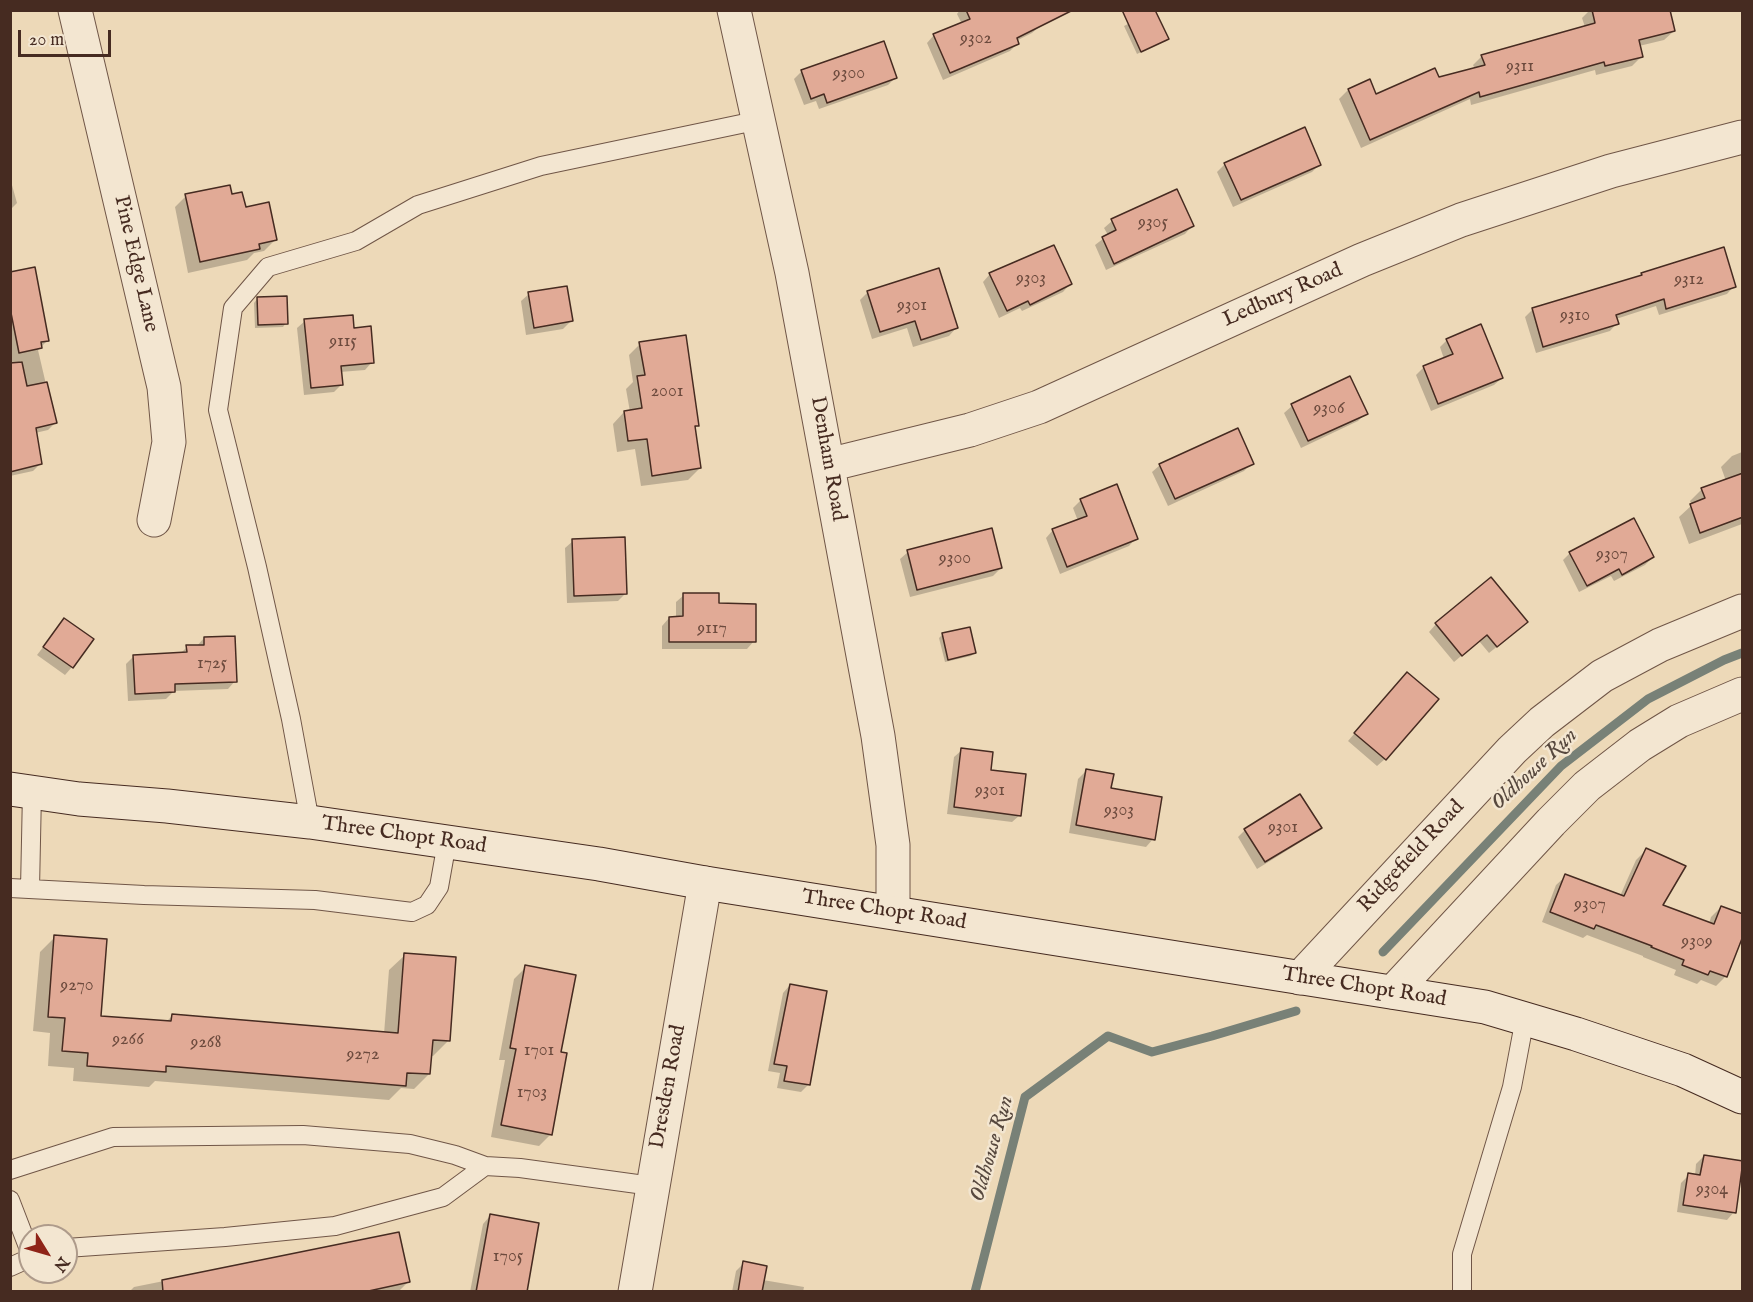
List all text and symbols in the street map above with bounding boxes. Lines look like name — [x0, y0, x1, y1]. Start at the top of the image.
scale bar — [21, 18, 114, 56]
house number: 9302 — [960, 28, 992, 50]
text: 20 m — [29, 29, 64, 52]
house number: 9311 — [1506, 56, 1534, 78]
house number: 9300 — [833, 63, 865, 85]
street label: Pine Edge Lane — [107, 193, 163, 335]
house number: 9305 — [1138, 212, 1168, 234]
street label: Ledbury Road — [1219, 258, 1347, 334]
house number: 9303 — [1016, 268, 1046, 290]
house number: 9312 — [1674, 269, 1704, 291]
house number: 9301 — [897, 295, 927, 317]
house number: 9310 — [1560, 305, 1590, 327]
house number: 9115 — [329, 331, 357, 353]
house number: 2001 — [651, 381, 683, 403]
street label: Denham Road — [804, 395, 850, 523]
house number: 9306 — [1313, 398, 1345, 420]
house number: 9307 — [1596, 544, 1628, 566]
house number: 9300 — [939, 548, 971, 570]
house number: 9117 — [697, 618, 727, 640]
house number: 1725 — [197, 653, 227, 675]
water label: Oldhouse Run — [1486, 723, 1584, 817]
house number: 9301 — [975, 780, 1005, 802]
street label: Ridgefield Road — [1354, 796, 1470, 918]
house number: 9303 — [1104, 800, 1134, 822]
street label: Three Chopt Road — [320, 812, 488, 860]
house number: 9301 — [1268, 817, 1298, 839]
street label: Three Chopt Road — [800, 886, 968, 936]
house number: 9307 — [1574, 894, 1606, 916]
house number: 9309 — [1681, 931, 1713, 953]
street label: Three Chopt Road — [1280, 963, 1448, 1013]
house number: 9270 — [60, 975, 94, 997]
street label: Dresden Road — [646, 1023, 692, 1151]
house number: 9266 — [112, 1029, 144, 1051]
house number: 9268 — [191, 1032, 221, 1054]
house number: 1701 — [524, 1040, 554, 1062]
house number: 9272 — [347, 1044, 379, 1066]
house number: 1703 — [517, 1082, 547, 1104]
water label: Oldhouse Run — [965, 1093, 1021, 1205]
house number: 9304 — [1696, 1179, 1728, 1201]
north arrow — [18, 1224, 78, 1284]
house number: 1705 — [493, 1246, 523, 1268]
text: N — [49, 1252, 73, 1275]

